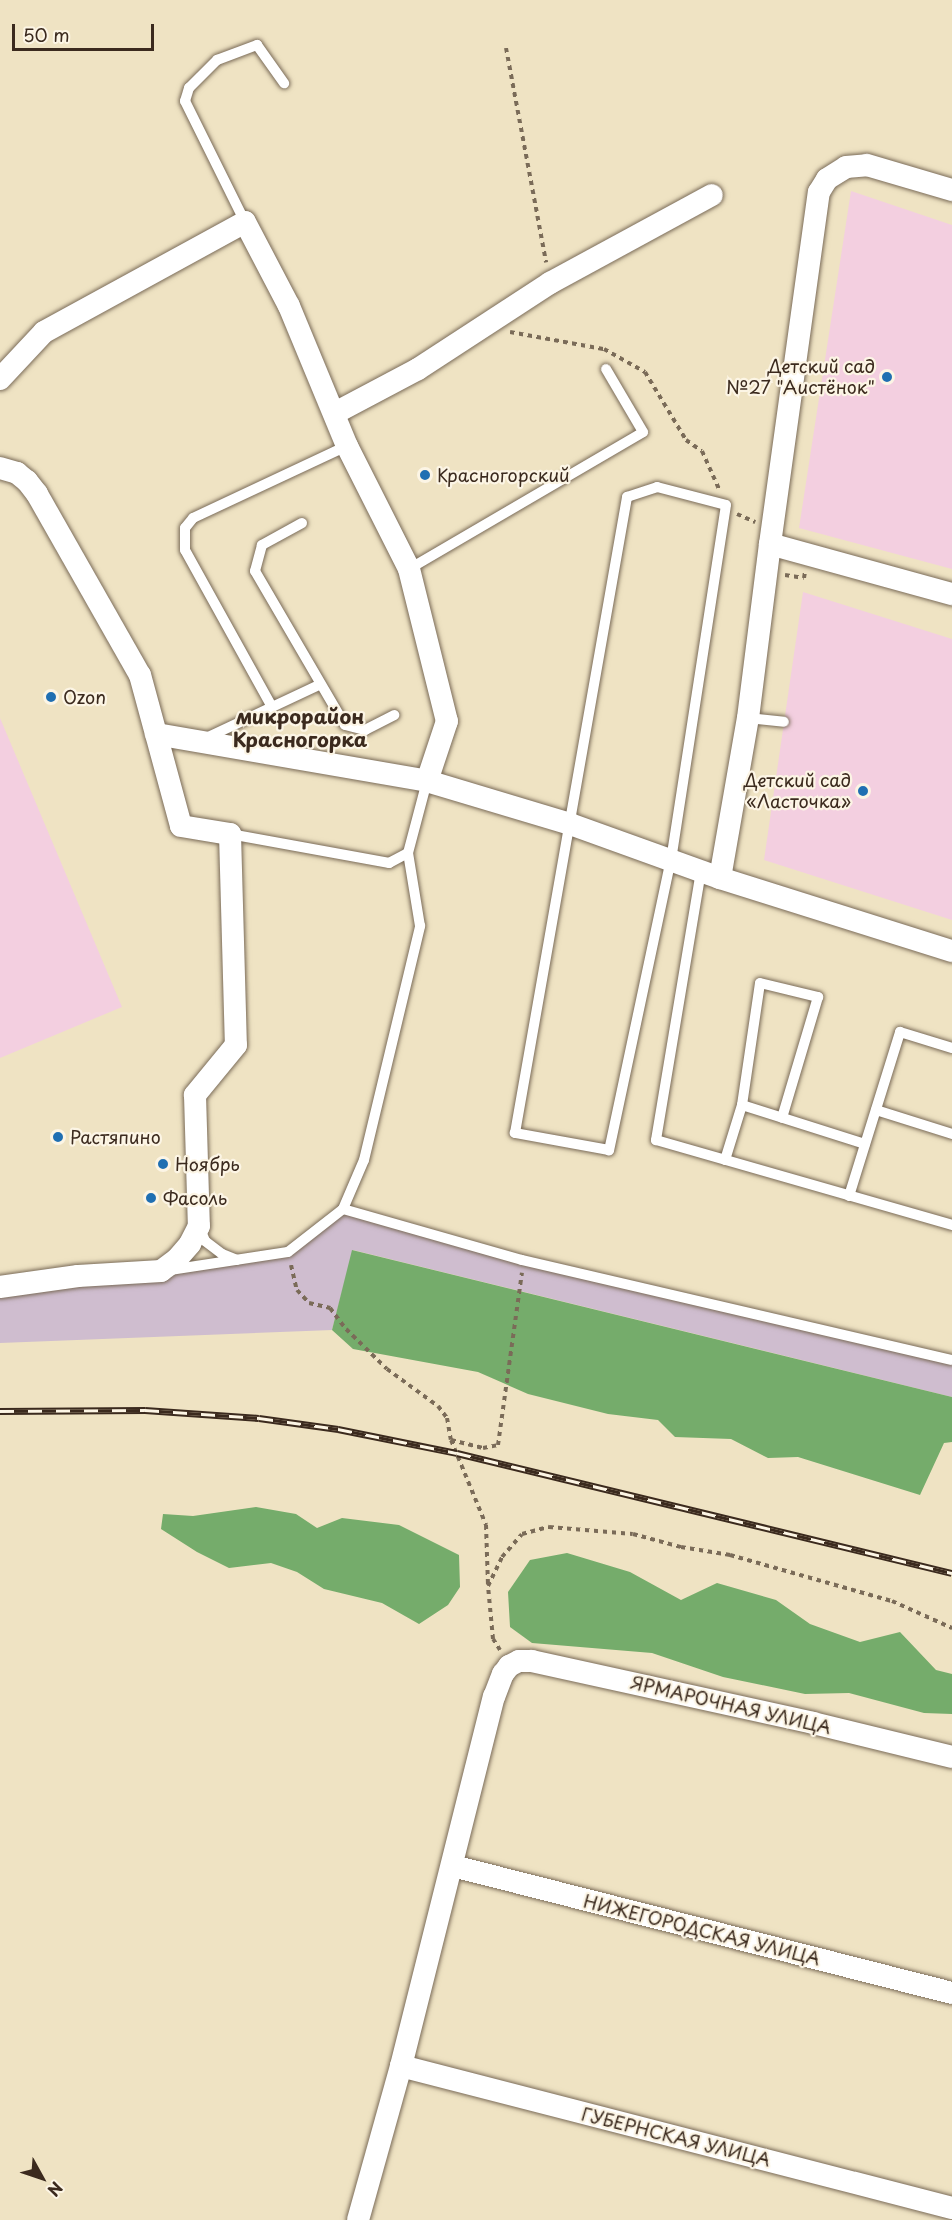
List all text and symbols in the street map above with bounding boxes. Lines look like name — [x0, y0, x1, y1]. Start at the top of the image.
scale bar — [15, 12, 158, 50]
text: 50 m — [23, 21, 70, 48]
place label: Детский сад №27 "Аистёнок" — [726, 356, 875, 398]
marker: Детский сад №27 "Аистёнок" — [880, 370, 894, 384]
place label: Красногорский — [437, 464, 570, 486]
marker: Красногорский — [418, 468, 432, 482]
place label: Ozon — [63, 686, 106, 708]
marker: Ozon — [44, 690, 58, 704]
district label: микрорайон Красногорка — [233, 705, 367, 752]
place label: Детский сад «Ласточка» — [742, 770, 851, 812]
marker: Детский сад «Ласточка» — [856, 784, 870, 798]
place label: Растяпино — [70, 1126, 161, 1148]
marker: Растяпино — [51, 1130, 65, 1144]
place label: Ноябрь — [175, 1153, 240, 1175]
marker: Ноябрь — [156, 1157, 170, 1171]
place label: Фасоль — [163, 1187, 227, 1209]
marker: Фасоль — [144, 1191, 158, 1205]
street label: ЯРМАРОЧНАЯ УЛИЦА — [629, 1671, 833, 1739]
street label: НИЖЕГОРОДСКАЯ УЛИЦА — [582, 1890, 822, 1970]
street label: ГУБЕРНСКАЯ УЛИЦА — [579, 2103, 773, 2171]
north arrow — [12, 2148, 72, 2208]
text: N — [43, 2177, 69, 2202]

